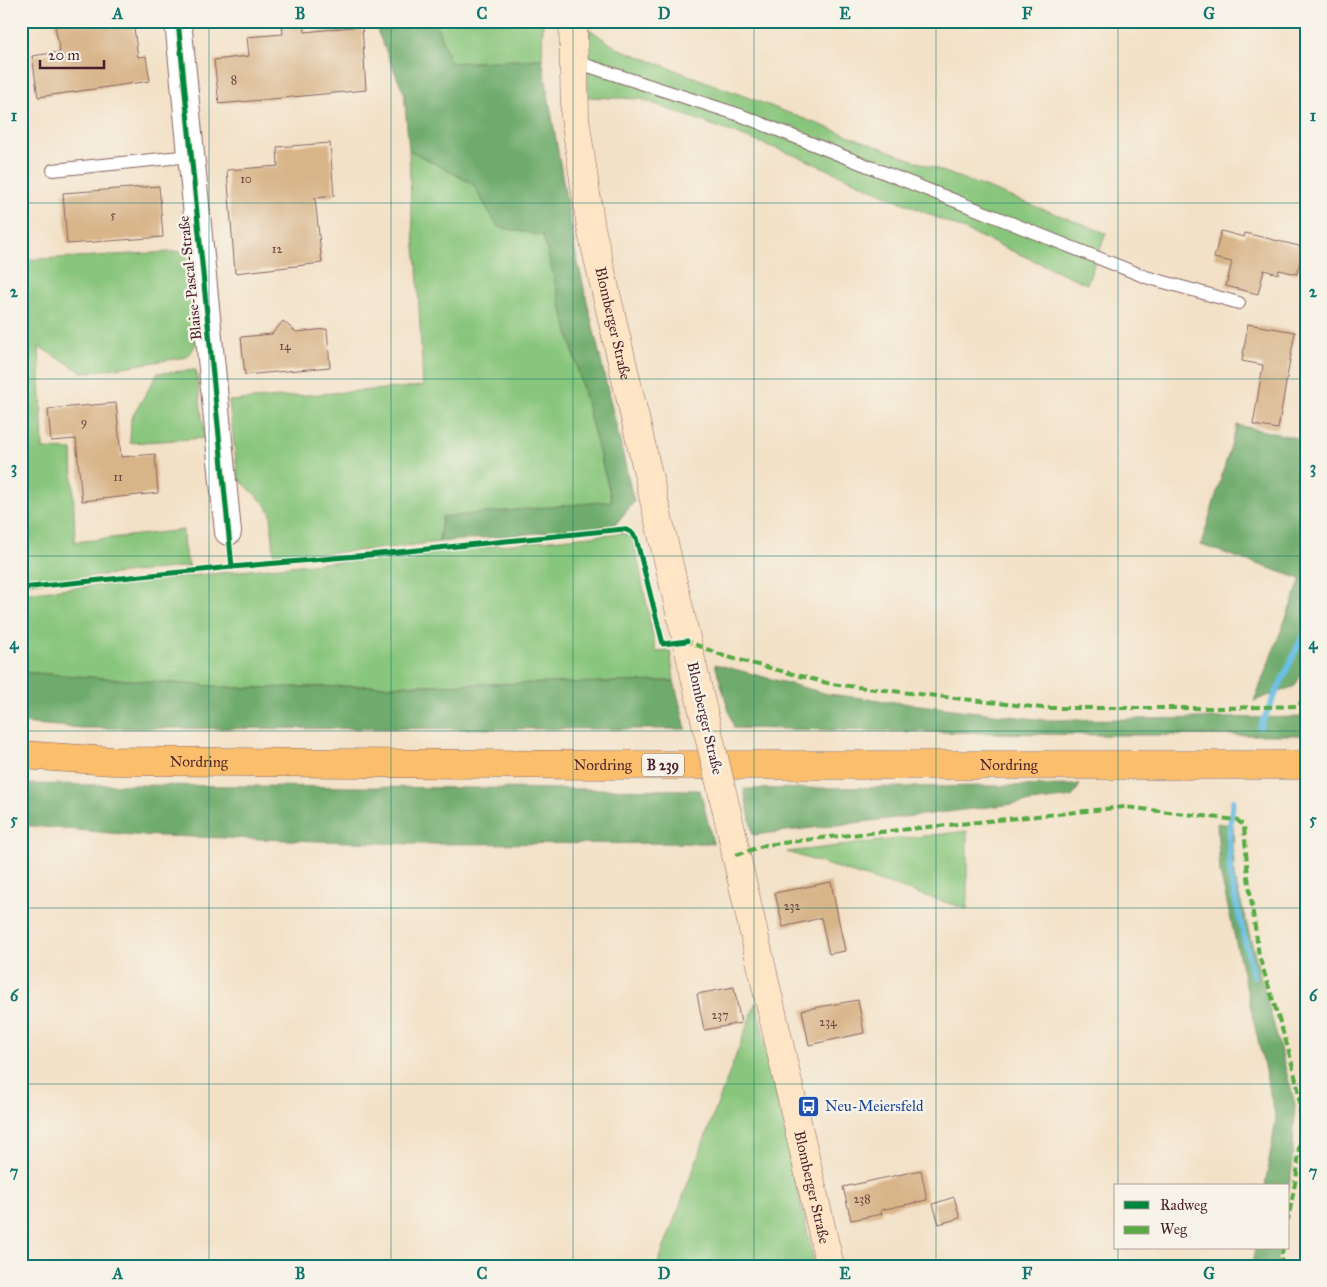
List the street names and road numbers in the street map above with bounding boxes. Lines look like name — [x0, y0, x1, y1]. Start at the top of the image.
street label: Blaise-Pascal-Straße — [175, 215, 205, 341]
street label: Blomberger Straße — [591, 265, 635, 381]
street label: Blomberger Straße — [683, 660, 727, 776]
street label: Nordring — [170, 752, 229, 771]
road number: B 239 — [642, 754, 684, 776]
street label: Nordring — [574, 756, 633, 774]
street label: Nordring — [980, 756, 1039, 774]
street label: Blomberger Straße — [790, 1129, 834, 1245]

